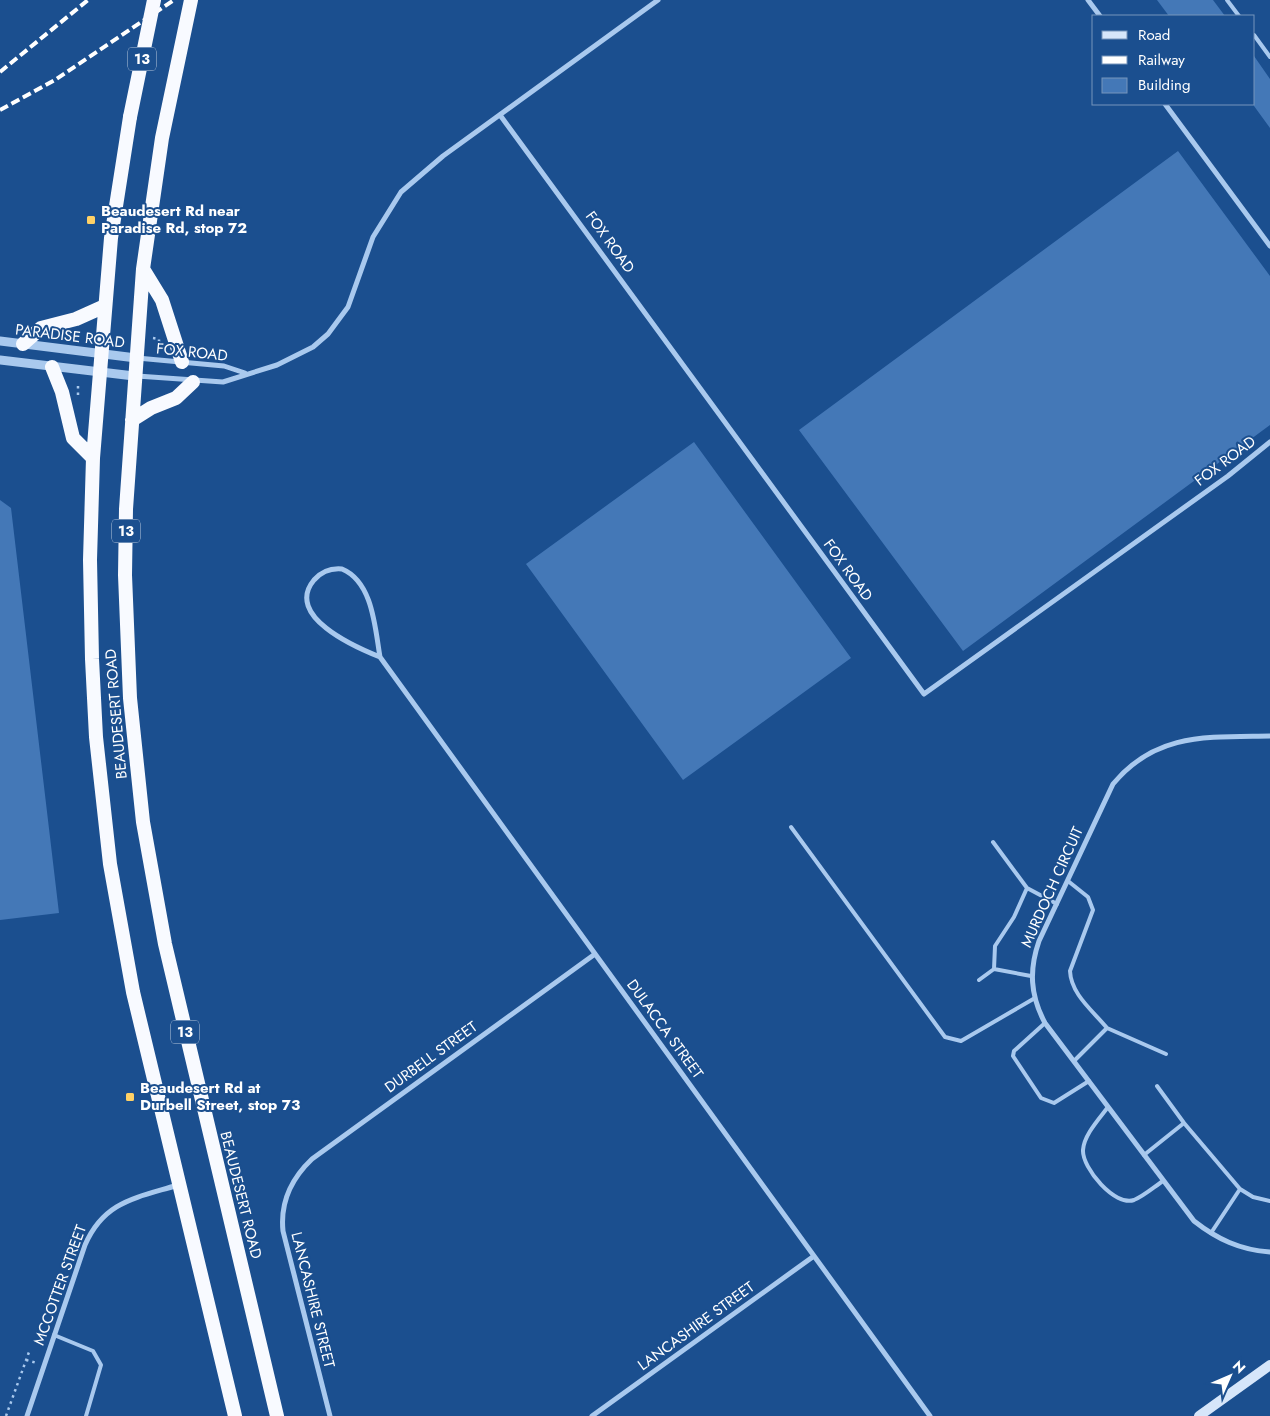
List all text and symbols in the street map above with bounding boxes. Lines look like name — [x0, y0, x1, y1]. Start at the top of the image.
legend — [1092, 15, 1255, 105]
text: Road — [1138, 24, 1170, 46]
road number: 13 — [128, 48, 156, 70]
text: Railway — [1138, 49, 1185, 71]
text: Building — [1138, 74, 1190, 96]
place label: Beaudesert Rd near Paradise Rd, stop 72 — [101, 200, 247, 239]
street label: FOX ROAD — [580, 207, 640, 277]
marker: Beaudesert Rd near Paradise Rd, stop 72 — [85, 214, 97, 226]
street label: PARADISE ROAD — [14, 318, 126, 354]
street label: FOX ROAD — [155, 337, 229, 367]
street label: FOX ROAD — [1190, 431, 1260, 491]
road number: 13 — [112, 520, 140, 542]
street label: FOX ROAD — [818, 535, 878, 605]
street label: BEAUDESERT ROAD — [99, 648, 133, 780]
street label: MURDOCH CIRCUIT — [1015, 823, 1089, 951]
street label: DULACCA STREET — [621, 975, 709, 1083]
street label: DURBELL STREET — [380, 1016, 482, 1098]
road number: 13 — [171, 1020, 199, 1044]
place label: Beaudesert Rd at Durbell Street, stop 73 — [140, 1077, 300, 1116]
marker: Beaudesert Rd at Durbell Street, stop 73 — [124, 1091, 136, 1103]
street label: BEAUDESERT ROAD — [215, 1129, 267, 1261]
street label: MCCOTTER STREET — [28, 1222, 92, 1348]
street label: LANCASHIRE STREET — [285, 1230, 341, 1370]
street label: LANCASHIRE STREET — [633, 1276, 759, 1376]
north arrow — [1205, 1351, 1255, 1401]
text: N — [1228, 1356, 1250, 1378]

